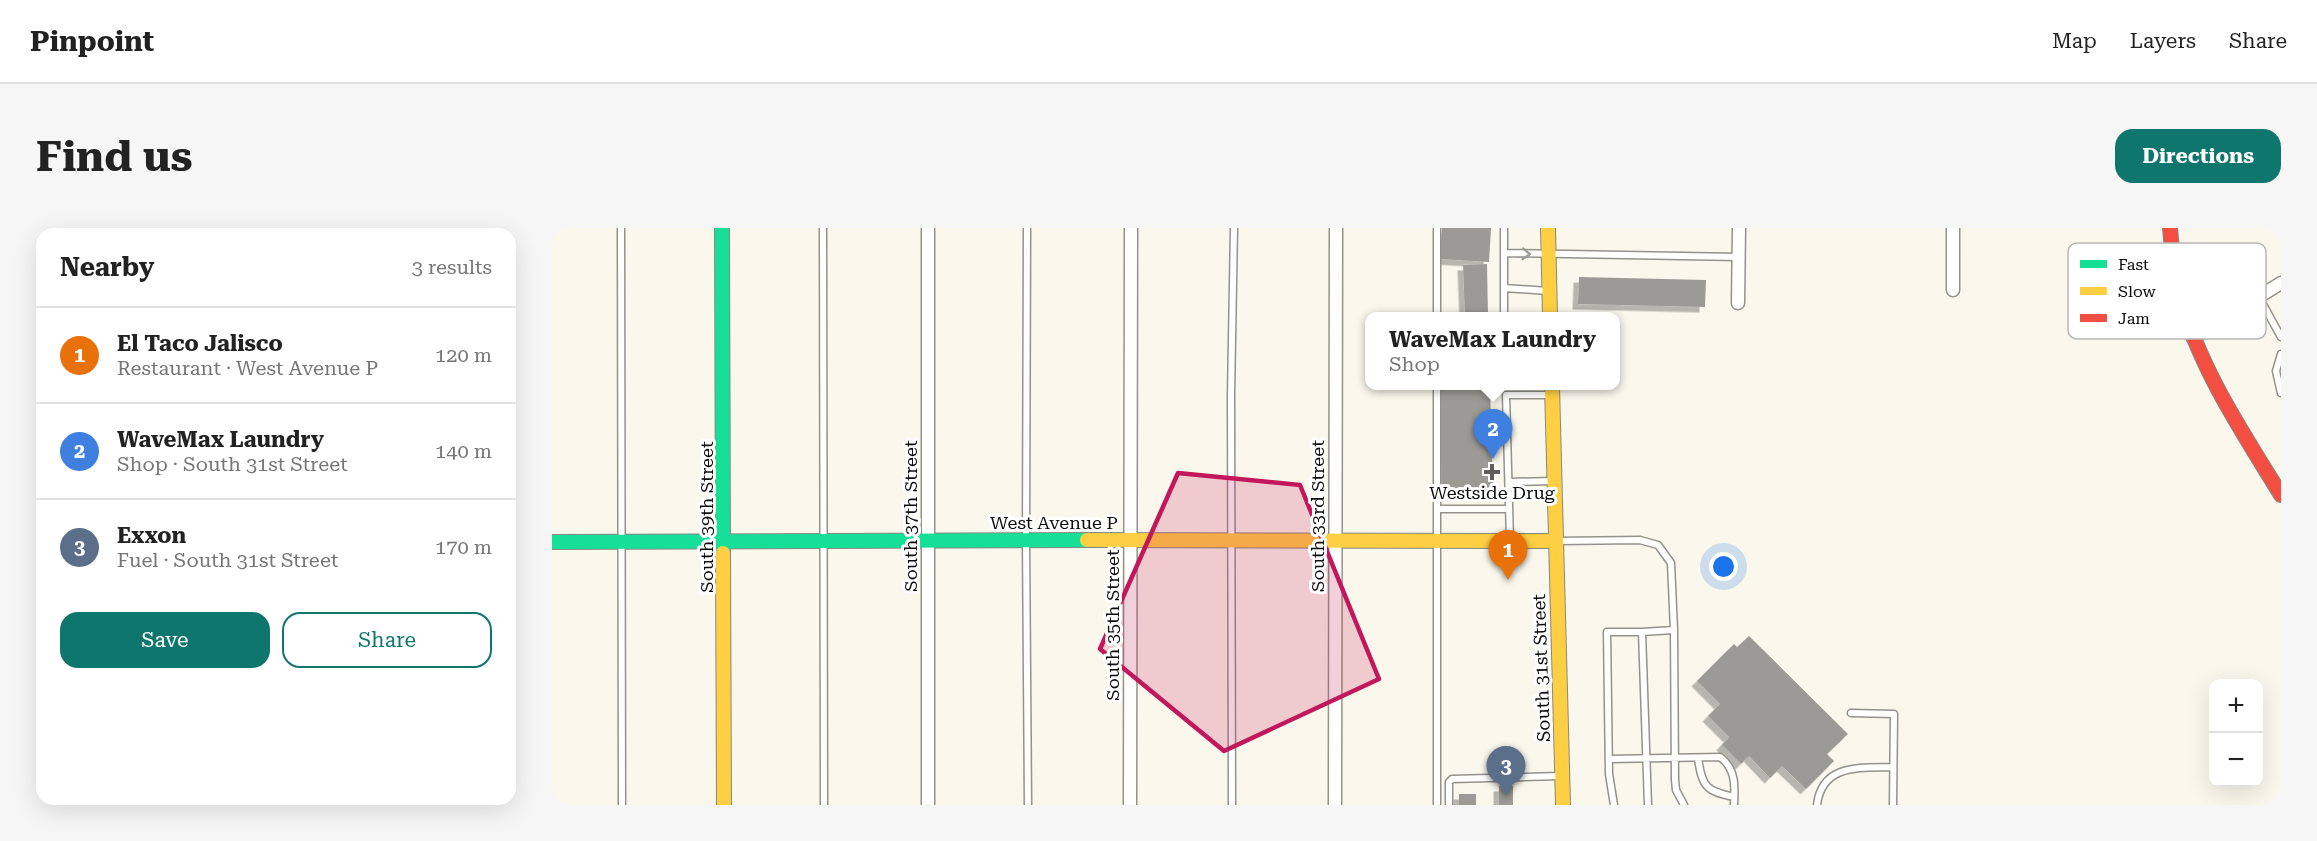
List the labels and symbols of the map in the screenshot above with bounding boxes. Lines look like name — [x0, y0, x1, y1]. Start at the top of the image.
legend — [2068, 243, 2266, 339]
one-way arrow — [1522, 248, 1531, 261]
text: Fast — [2118, 255, 2149, 274]
text: Slow — [2118, 282, 2156, 301]
text: Jam — [2118, 309, 2150, 328]
pin: 2 — [1474, 410, 1512, 459]
street label: South 37th Street — [900, 440, 921, 592]
street label: South 33rd Street — [1307, 440, 1328, 592]
street label: South 39th Street — [696, 441, 717, 593]
marker: Westside Drug — [1485, 465, 1499, 479]
place label: Westside Drug — [1429, 482, 1556, 503]
street label: West Avenue P — [990, 512, 1118, 533]
pin: 1 — [1488, 530, 1528, 580]
street label: South 35th Street — [1102, 549, 1123, 701]
your location — [1709, 552, 1738, 581]
street label: South 31st Street — [1528, 593, 1554, 742]
pin: 3 — [1486, 746, 1526, 796]

